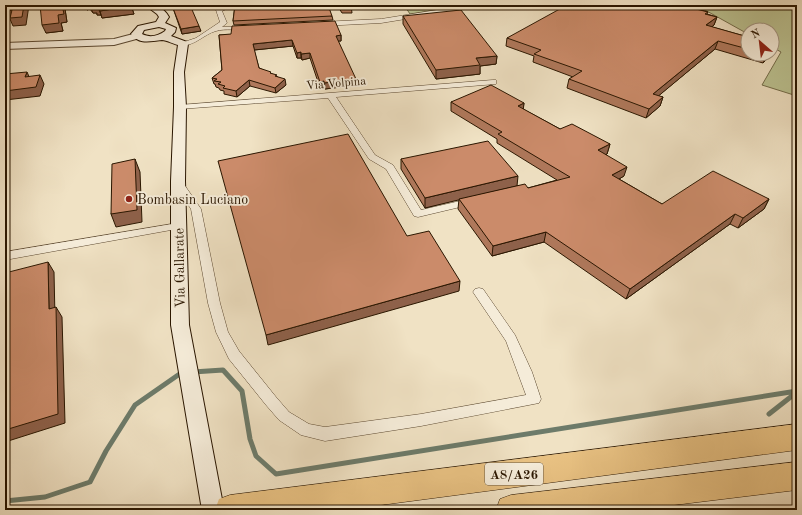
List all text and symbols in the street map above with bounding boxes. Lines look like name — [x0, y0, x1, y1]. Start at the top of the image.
north arrow — [740, 22, 780, 62]
text: N — [750, 27, 763, 41]
street label: Via Volpina — [305, 75, 367, 93]
place label: Bombasin Luciano — [137, 193, 248, 207]
marker: Bombasin Luciano — [124, 194, 134, 204]
street label: Via Gallarate — [172, 228, 188, 308]
road number: A8/A26 — [485, 463, 543, 485]

